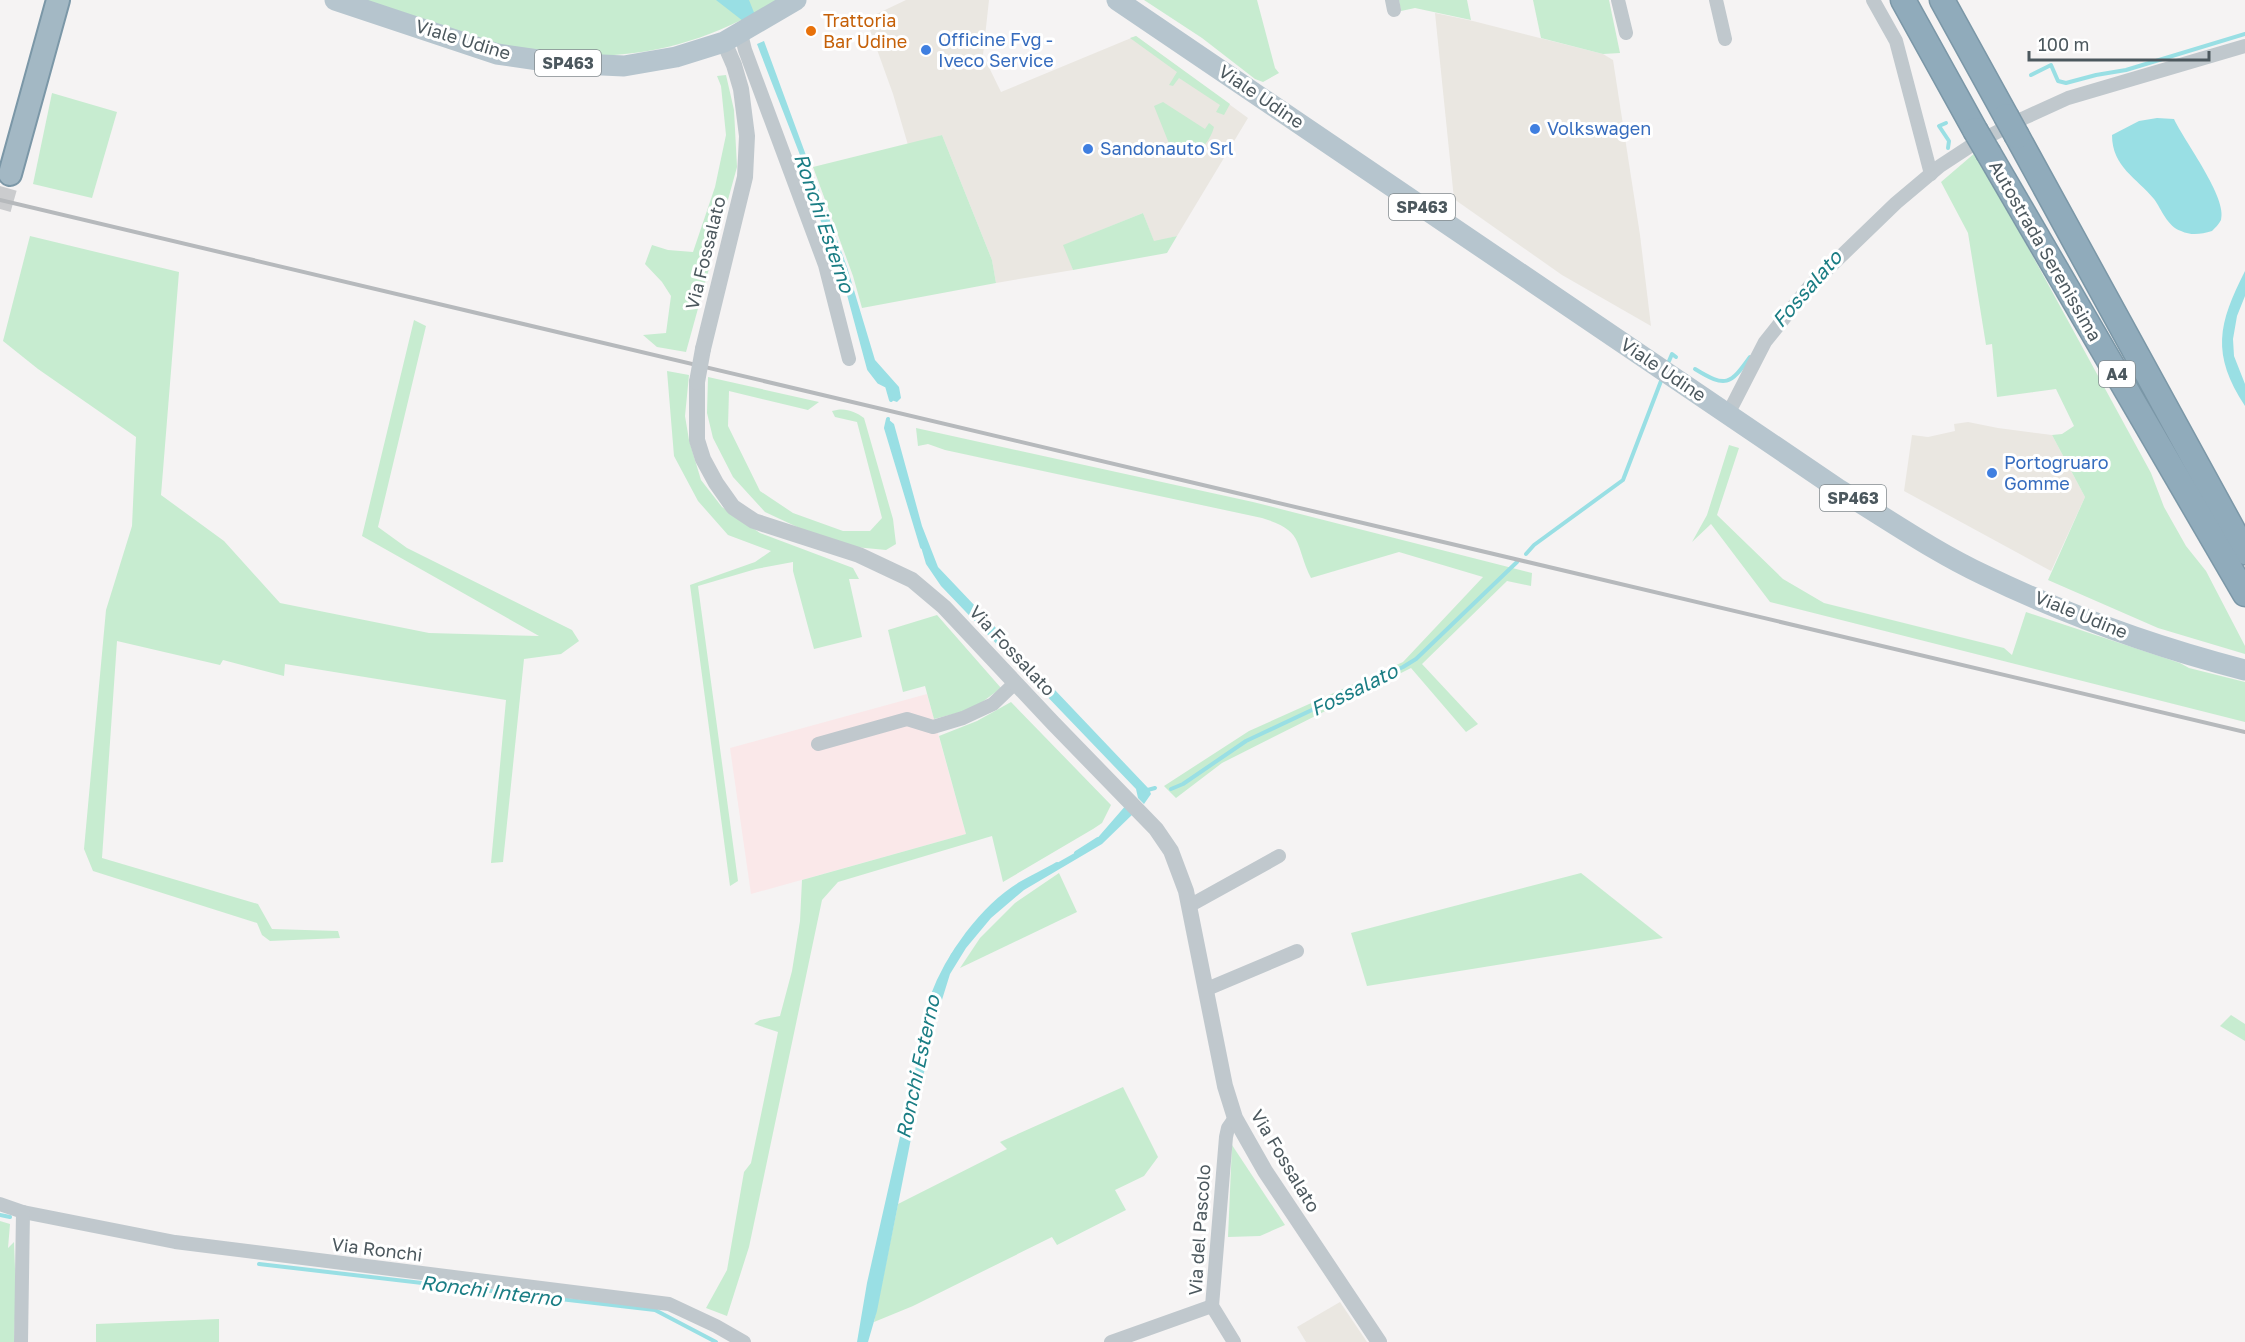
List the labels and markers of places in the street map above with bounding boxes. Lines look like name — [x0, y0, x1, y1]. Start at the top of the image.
place label: Trattoria Bar Udine — [823, 9, 907, 52]
marker: Trattoria Bar Udine — [804, 24, 818, 38]
place label: Officine Fvg - Iveco Service — [938, 28, 1054, 71]
marker: Officine Fvg - Iveco Service — [919, 43, 933, 57]
place label: Volkswagen — [1547, 117, 1651, 139]
marker: Volkswagen — [1528, 122, 1542, 136]
place label: Sandonauto Srl — [1100, 137, 1234, 159]
marker: Sandonauto Srl — [1081, 142, 1095, 156]
place label: Portogruaro Gomme — [2004, 451, 2109, 494]
marker: Portogruaro Gomme — [1985, 466, 1999, 480]

